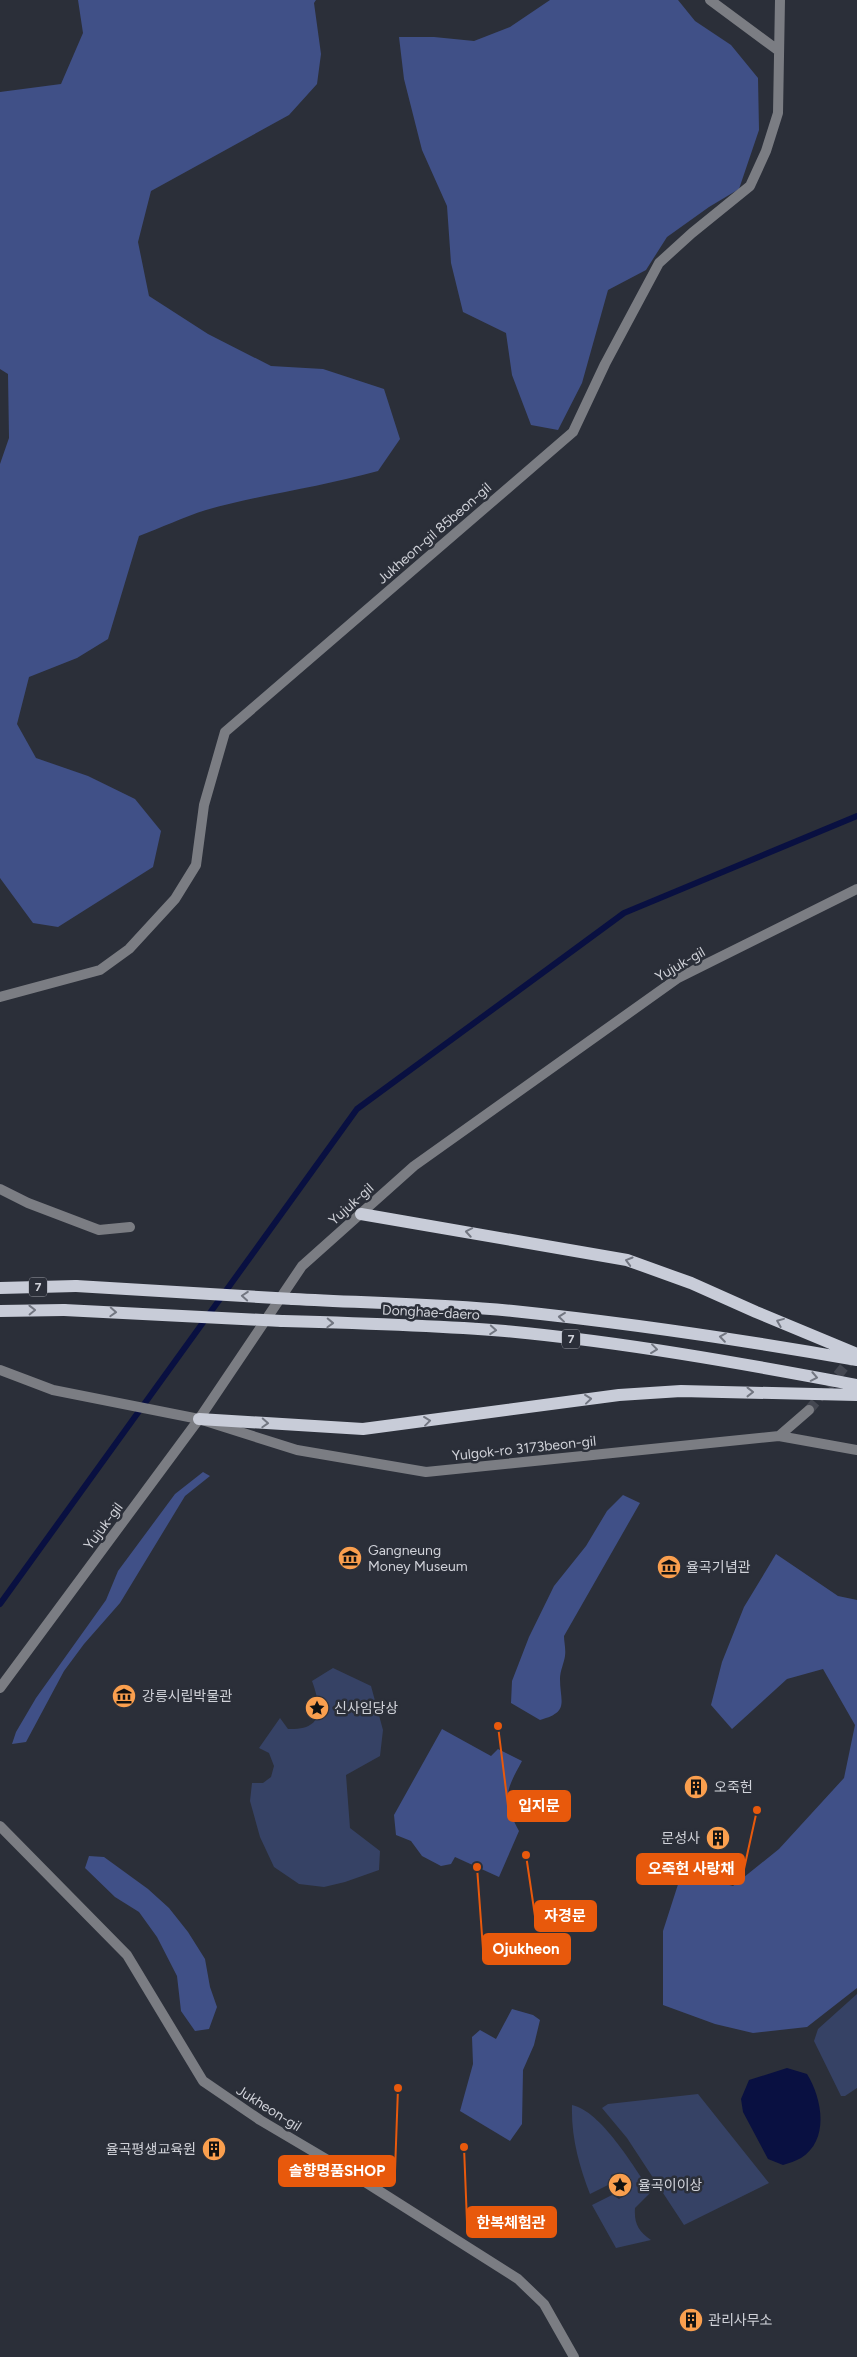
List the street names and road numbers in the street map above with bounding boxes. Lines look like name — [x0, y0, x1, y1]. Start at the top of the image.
street label: Jukheon-gil 85beon-gil — [374, 479, 495, 588]
street label: Yujuk-gil — [652, 943, 708, 985]
street label: Yujuk-gil — [325, 1180, 377, 1229]
road number: 7 — [29, 1277, 47, 1296]
street label: Donghae-daero — [382, 1301, 480, 1324]
road number: 7 — [562, 1330, 580, 1348]
street label: Yulgok-ro 3173beon-gil — [451, 1432, 597, 1465]
street label: Yujuk-gil — [80, 1499, 127, 1553]
street label: Jukheon-gil — [233, 2082, 304, 2135]

